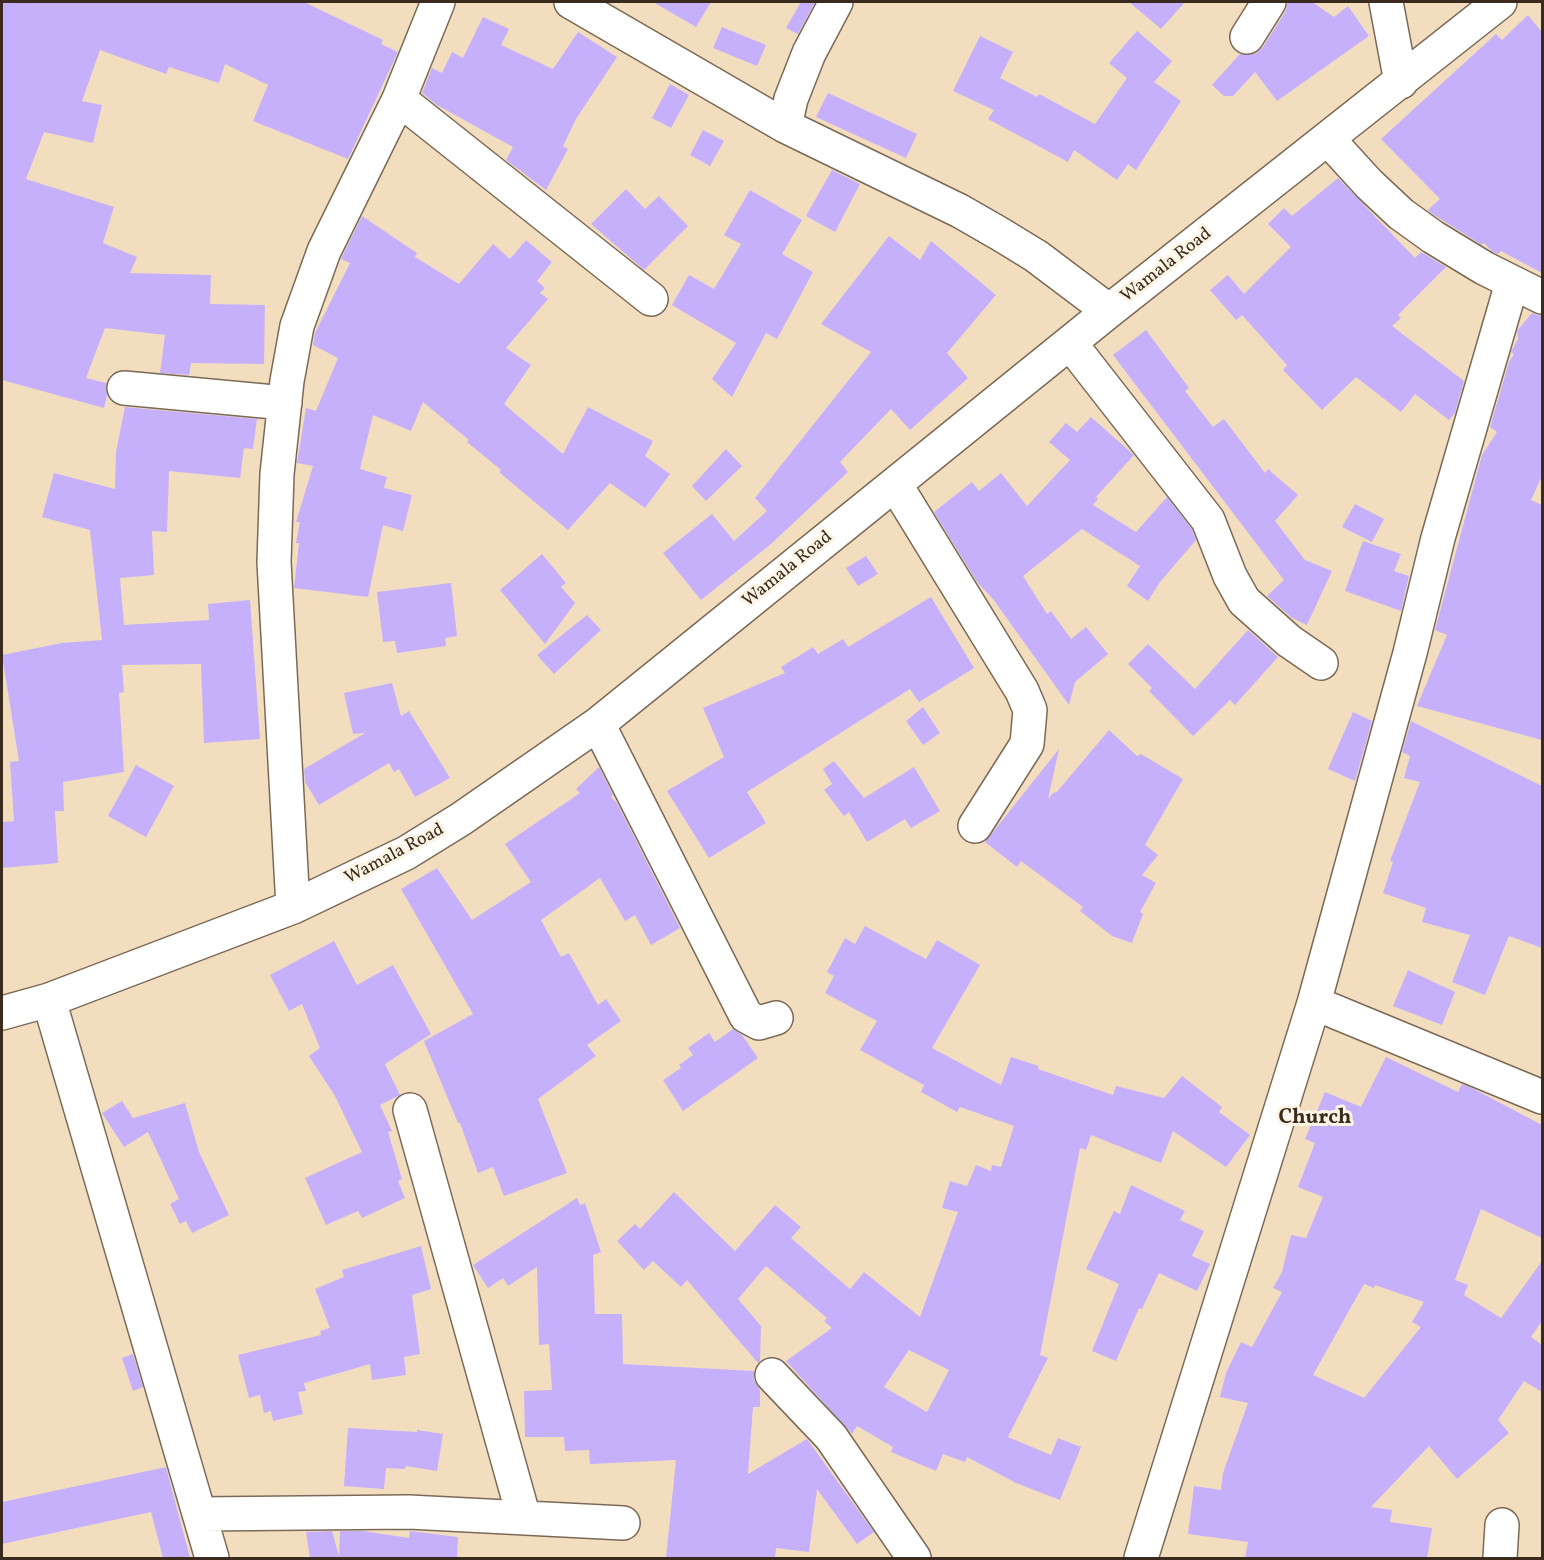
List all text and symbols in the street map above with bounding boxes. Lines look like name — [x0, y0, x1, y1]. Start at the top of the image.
street label: Wamala Road — [1117, 224, 1217, 308]
street label: Wamala Road — [739, 527, 837, 613]
street label: Wamala Road — [342, 820, 448, 890]
district label: Church — [1279, 1106, 1351, 1132]

